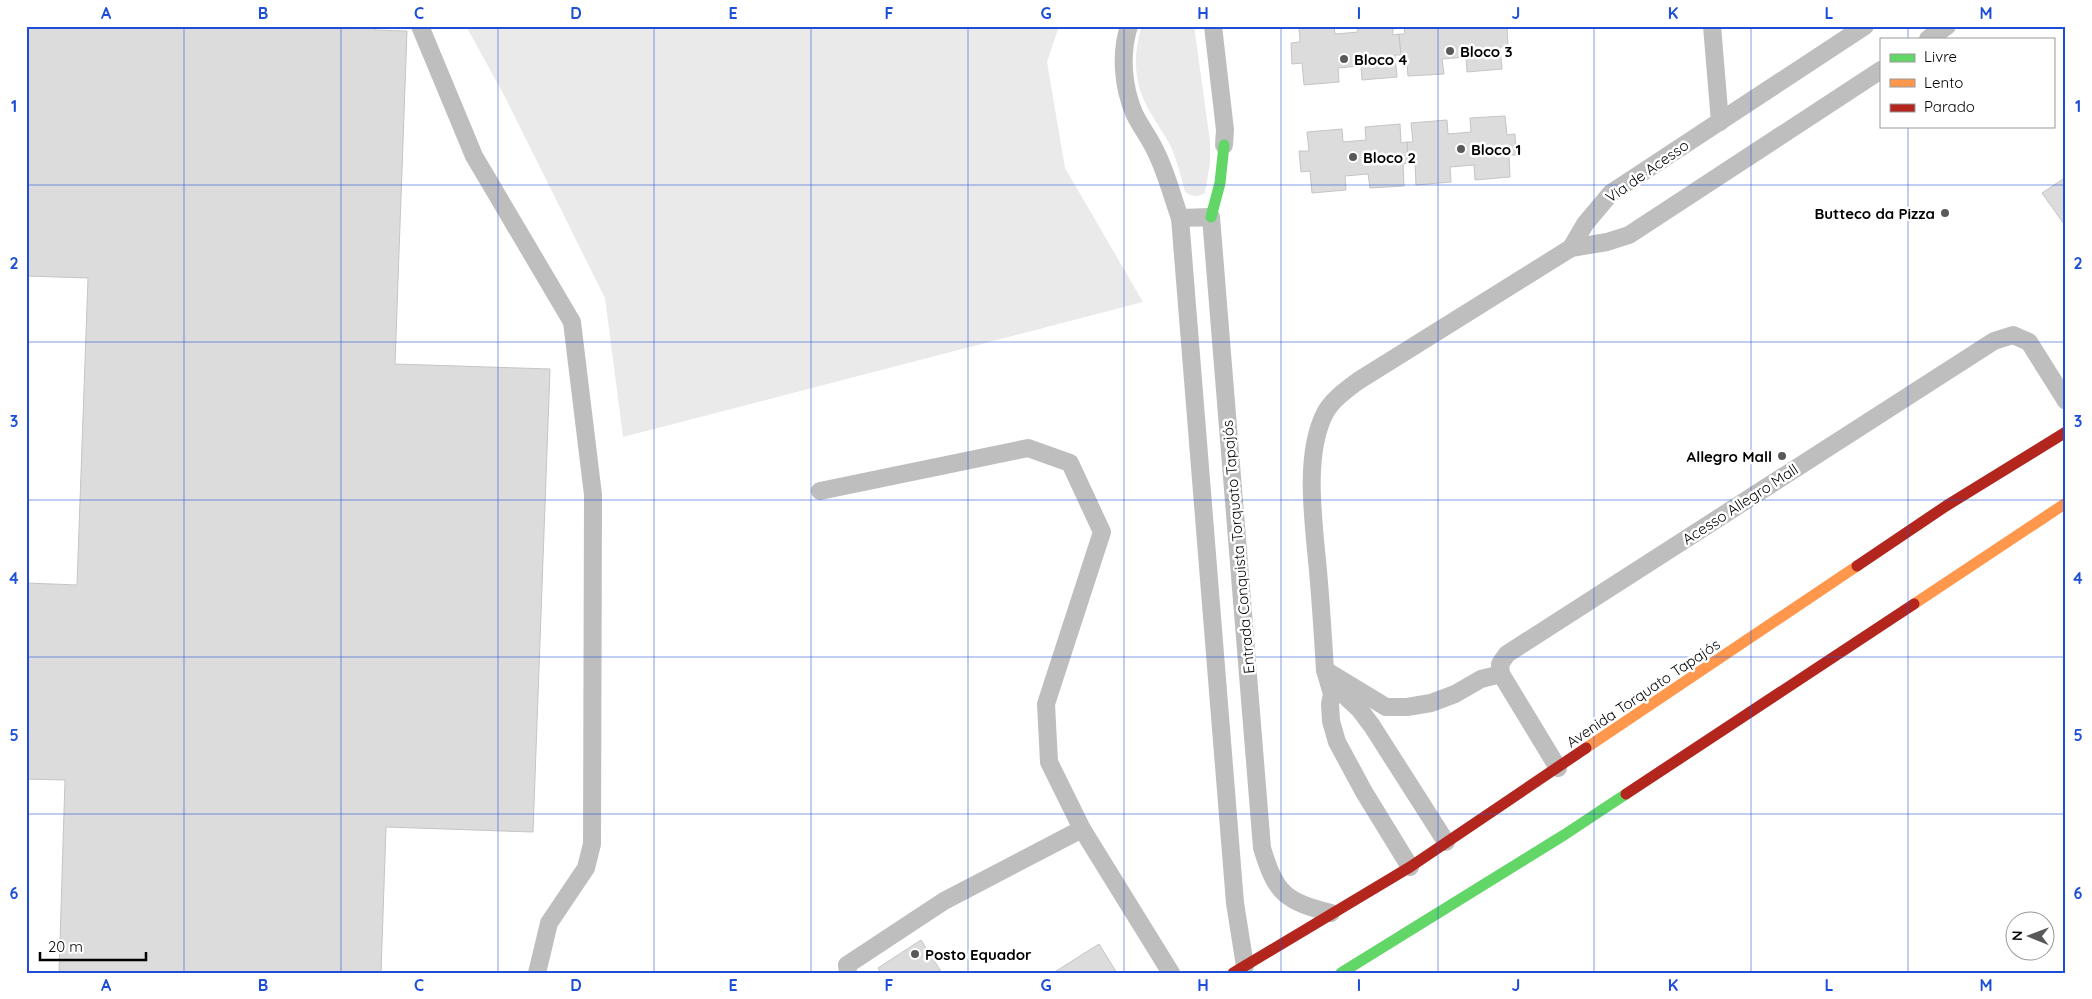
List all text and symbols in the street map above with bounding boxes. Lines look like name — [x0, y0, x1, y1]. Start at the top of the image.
text: A — [101, 3, 112, 23]
text: B — [258, 3, 268, 23]
text: C — [414, 3, 424, 23]
text: D — [570, 3, 582, 23]
text: E — [728, 3, 738, 23]
text: F — [885, 3, 894, 23]
text: G — [1040, 3, 1052, 23]
text: H — [1197, 3, 1209, 23]
text: I — [1357, 3, 1361, 23]
text: J — [1512, 3, 1520, 23]
text: K — [1668, 3, 1678, 23]
text: L — [1825, 3, 1834, 23]
text: M — [1979, 3, 1993, 23]
legend — [1880, 38, 2054, 128]
place label: Bloco 3 — [1460, 42, 1512, 61]
marker: Bloco 3 — [1444, 45, 1456, 57]
text: Livre — [1924, 47, 1957, 66]
place label: Bloco 4 — [1354, 50, 1407, 69]
marker: Bloco 4 — [1338, 53, 1350, 65]
text: Lento — [1924, 73, 1963, 92]
text: 1 — [11, 96, 17, 116]
text: 1 — [2075, 96, 2081, 116]
text: Parado — [1924, 97, 1975, 116]
street label: Via de Acesso — [1602, 135, 1692, 207]
place label: Bloco 1 — [1471, 140, 1521, 159]
marker: Bloco 1 — [1455, 143, 1467, 155]
place label: Bloco 2 — [1363, 148, 1416, 167]
marker: Bloco 2 — [1347, 151, 1359, 163]
place label: Butteco da Pizza — [1814, 204, 1935, 223]
marker: Butteco da Pizza — [1939, 207, 1951, 219]
text: 2 — [9, 253, 19, 273]
text: 2 — [2073, 253, 2083, 273]
text: 3 — [10, 411, 18, 431]
text: 3 — [2074, 411, 2082, 431]
street label: Entrada Conquista Torquato Tapajós — [1217, 419, 1259, 675]
place label: Allegro Mall — [1687, 447, 1772, 466]
marker: Allegro Mall — [1776, 450, 1788, 462]
street label: Acesso Allegro Mall — [1678, 459, 1802, 549]
text: 4 — [9, 568, 19, 588]
text: 4 — [2073, 568, 2083, 588]
street label: Avenida Torquato Tapajós — [1562, 634, 1724, 752]
text: 5 — [9, 725, 19, 745]
text: 5 — [2073, 725, 2083, 745]
text: 6 — [10, 883, 19, 903]
text: 6 — [2074, 883, 2083, 903]
north arrow — [2004, 912, 2054, 962]
scale bar — [40, 929, 146, 961]
text: N — [2008, 930, 2026, 941]
text: 20 m — [48, 937, 83, 956]
place label: Posto Equador — [925, 945, 1032, 964]
marker: Posto Equador — [909, 948, 921, 960]
text: A — [101, 975, 112, 995]
text: B — [258, 975, 268, 995]
text: C — [414, 975, 424, 995]
text: D — [570, 975, 582, 995]
text: E — [728, 975, 738, 995]
text: F — [885, 975, 894, 995]
text: G — [1040, 975, 1052, 995]
text: H — [1197, 975, 1209, 995]
text: I — [1357, 975, 1361, 995]
text: J — [1512, 975, 1520, 995]
text: K — [1668, 975, 1678, 995]
text: L — [1825, 975, 1834, 995]
text: M — [1979, 975, 1993, 995]

